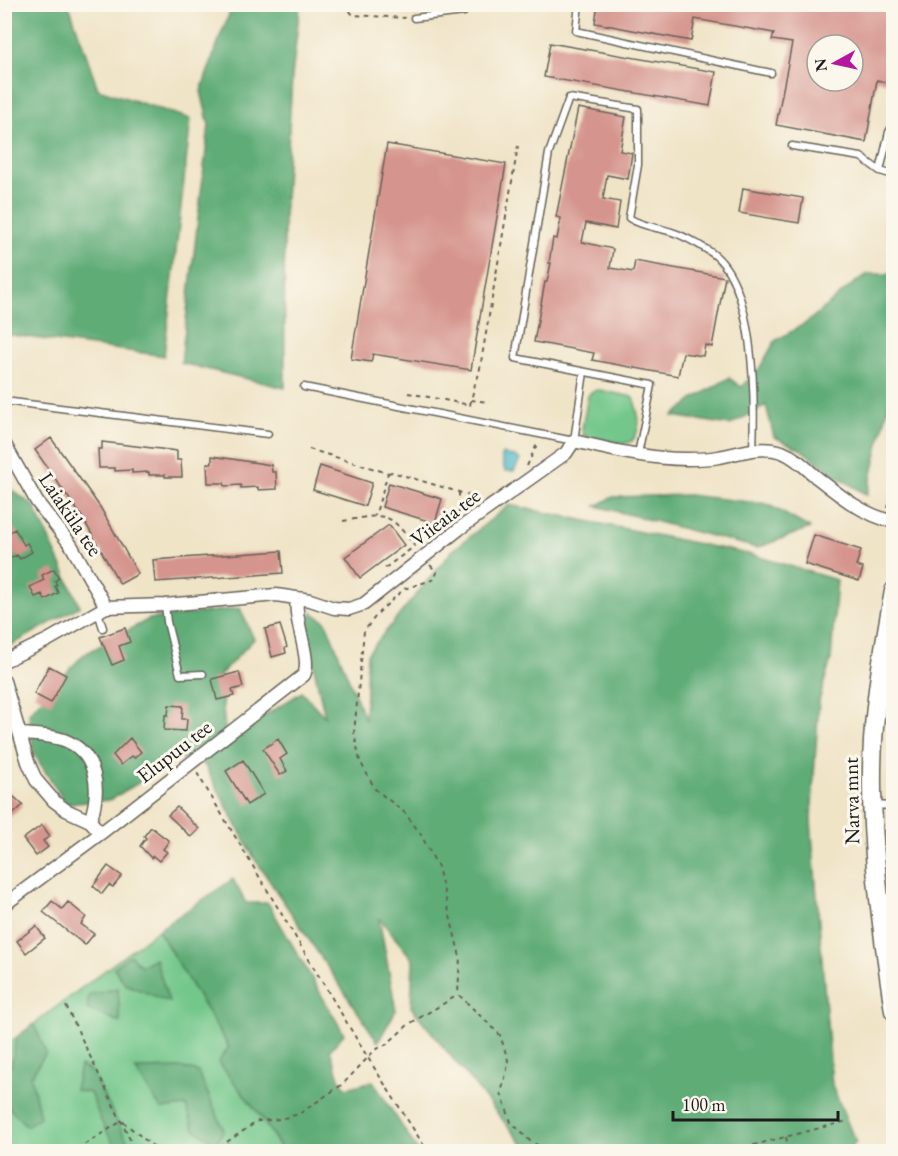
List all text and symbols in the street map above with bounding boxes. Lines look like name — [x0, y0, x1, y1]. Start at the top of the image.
north arrow — [805, 33, 865, 93]
text: N — [809, 57, 832, 73]
street label: Laiaküla tee — [33, 467, 109, 561]
street label: Viieaia tee — [405, 482, 485, 552]
street label: Elupuu tee — [131, 713, 217, 789]
street label: Narva mnt — [837, 757, 865, 845]
scale bar — [673, 1084, 838, 1122]
text: 100 m — [682, 1093, 726, 1116]

